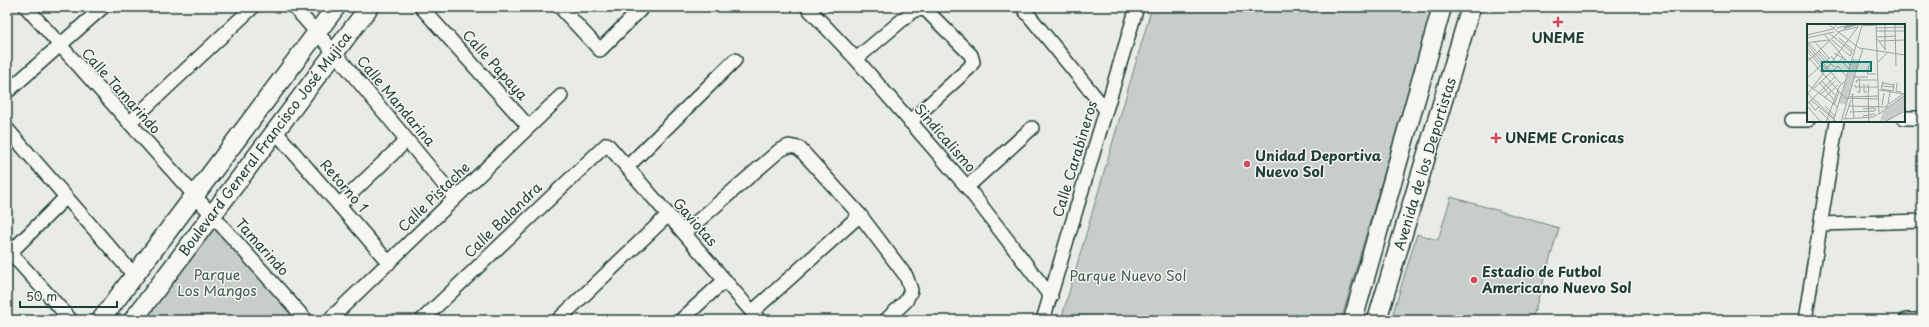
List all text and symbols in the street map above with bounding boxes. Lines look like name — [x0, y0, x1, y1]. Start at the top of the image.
marker: UNEME — [1552, 16, 1564, 28]
inset map — [1807, 24, 1905, 122]
street label: Calle Papaya — [458, 25, 533, 105]
street label: Boulevard General Francisco José Mujica — [173, 27, 356, 260]
place label: UNEME — [1532, 27, 1584, 48]
street label: Calle Tamarindo — [77, 43, 166, 139]
street label: Calle Mandarina — [352, 51, 441, 151]
street label: Avenida de los Deportistas — [1388, 75, 1461, 253]
street label: Calle Carabineros — [1047, 98, 1102, 220]
street label: Sindicalismo — [910, 99, 981, 177]
place label: UNEME Cronicas — [1505, 127, 1624, 148]
marker: UNEME Cronicas — [1490, 132, 1502, 144]
place label: Unidad Deportiva Nuevo Sol — [1255, 145, 1382, 182]
street label: Retorno 1 — [315, 155, 373, 217]
street label: Calle Pistache — [393, 157, 474, 237]
marker: Unidad Deportiva Nuevo Sol — [1242, 159, 1252, 169]
street label: Calle Balandra — [459, 177, 546, 262]
street label: Gaviotas — [668, 193, 723, 251]
street label: Tamarindo — [231, 213, 294, 280]
place label: Estadio de Futbol Americano Nuevo Sol — [1481, 261, 1631, 298]
park label: Parque Los Mangos — [177, 264, 257, 301]
park label: Parque Nuevo Sol — [1070, 265, 1186, 286]
marker: Estadio de Futbol Americano Nuevo Sol — [1469, 275, 1479, 285]
scale bar — [20, 283, 117, 309]
text: 50 m — [26, 287, 57, 305]

